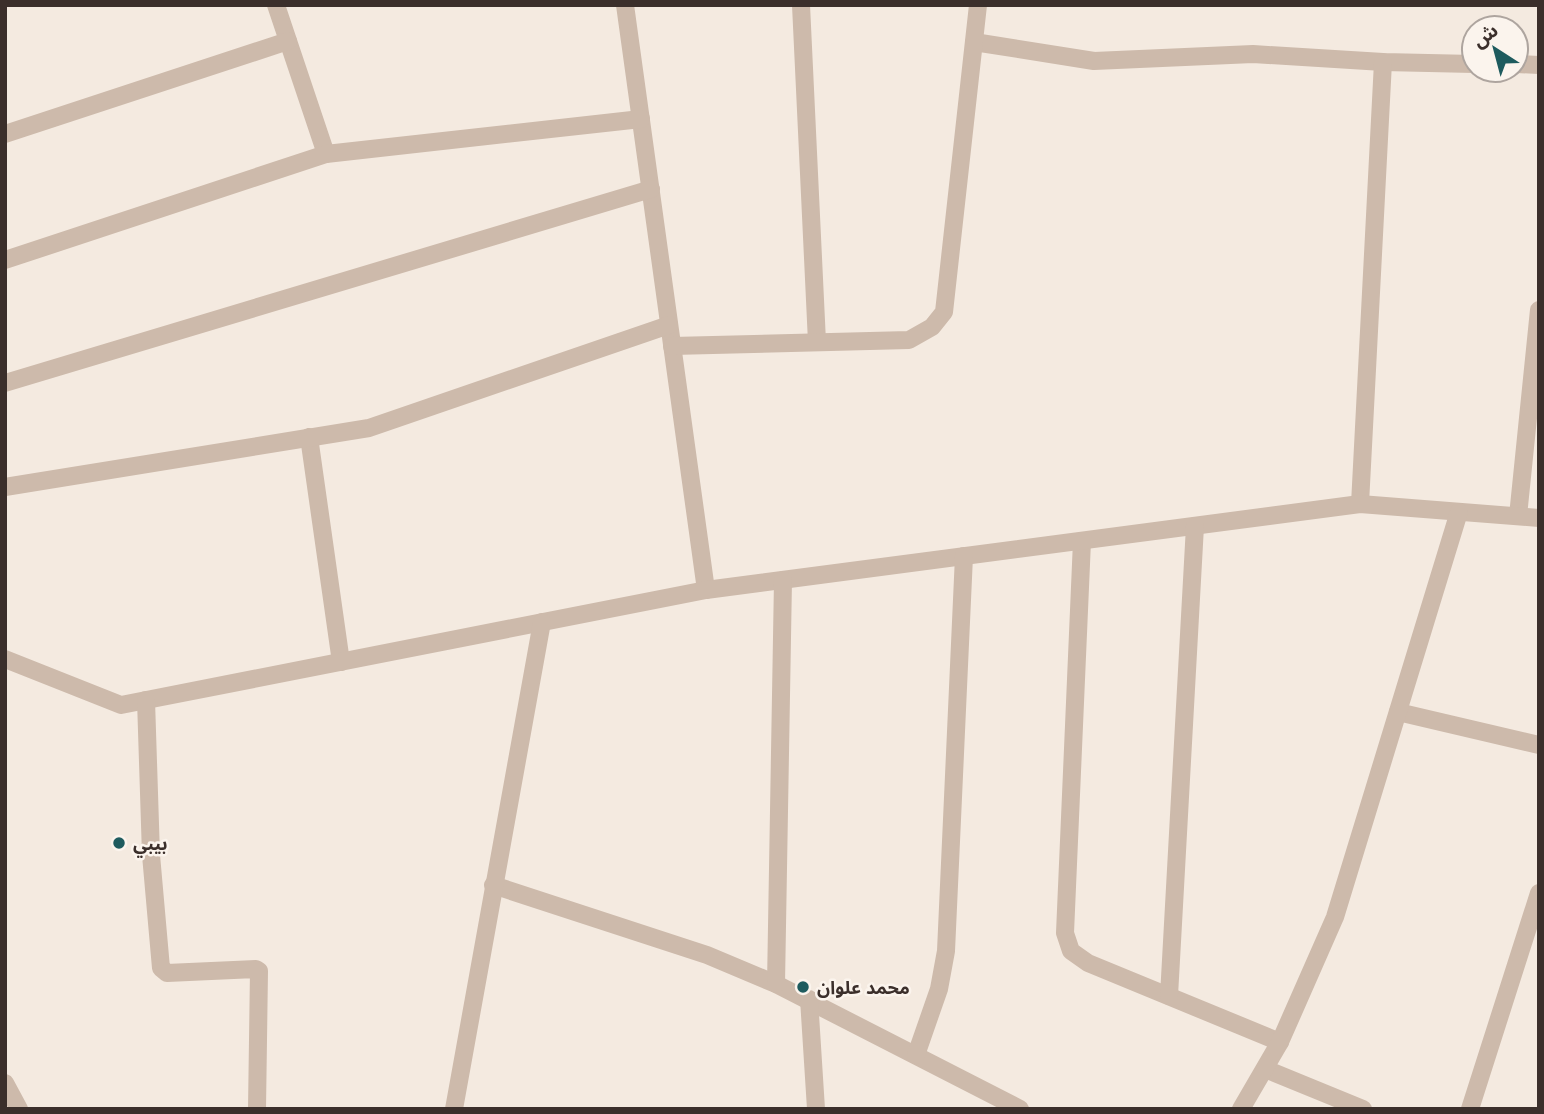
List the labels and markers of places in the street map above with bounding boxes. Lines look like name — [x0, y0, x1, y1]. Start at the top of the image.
place label: بيبي — [133, 832, 167, 858]
marker: بيبي — [111, 835, 127, 851]
place label: محمد علوان — [817, 976, 910, 999]
marker: محمد علوان — [795, 979, 811, 995]

